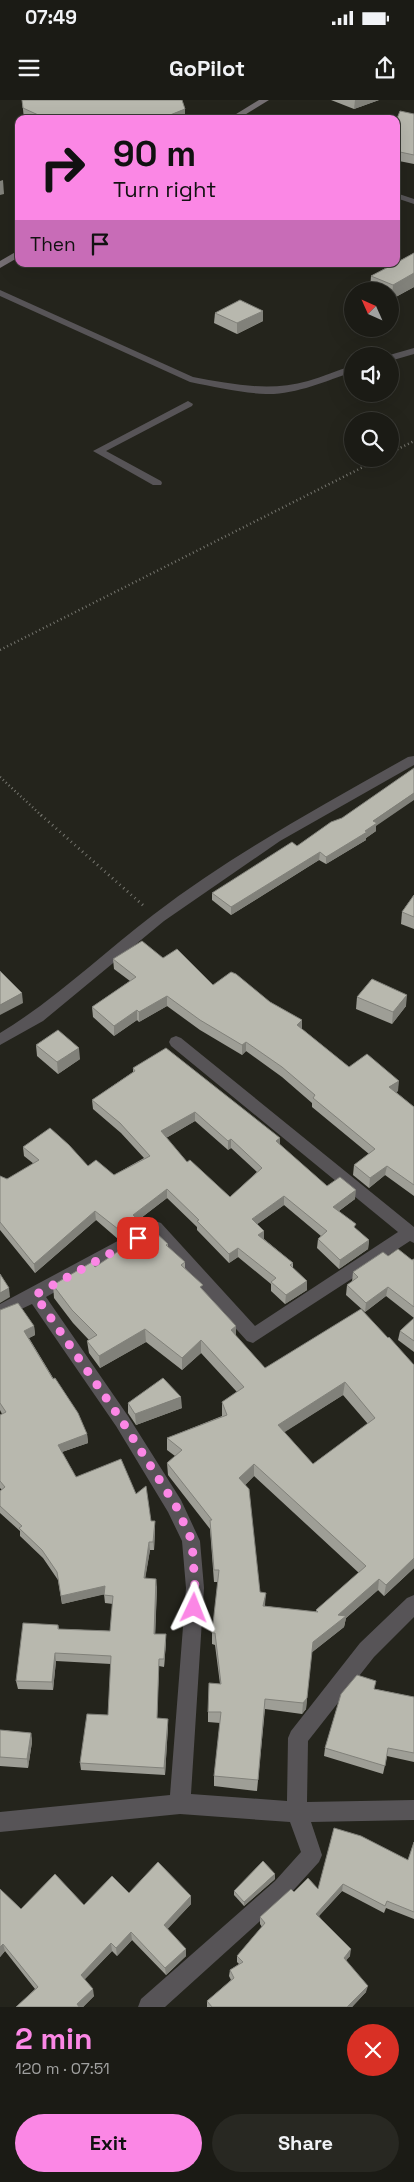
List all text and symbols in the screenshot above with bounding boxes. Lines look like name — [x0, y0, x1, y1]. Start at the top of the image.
text: 07:49 — [25, 5, 77, 30]
icon: menu — [15, 54, 43, 82]
text: GoPilot — [169, 54, 245, 82]
icon: share — [371, 54, 399, 82]
text: 90 m — [113, 132, 196, 176]
icon: right — [30, 135, 95, 200]
text: Turn right — [113, 175, 216, 203]
icon: arrive — [86, 230, 114, 258]
text: Then — [30, 232, 76, 257]
north arrow — [344, 282, 399, 338]
map controls — [344, 282, 399, 467]
button: sound — [344, 347, 399, 402]
button: search — [344, 412, 399, 467]
pin — [117, 1217, 159, 1259]
icon: arrive — [124, 1224, 152, 1252]
position arrow — [167, 1581, 219, 1633]
text: 2 min — [15, 2019, 93, 2058]
button: close — [347, 2024, 399, 2076]
text: 120 m · 07:51 — [15, 2058, 110, 2079]
button: Exit — [15, 2114, 202, 2172]
button: Share — [212, 2114, 399, 2172]

